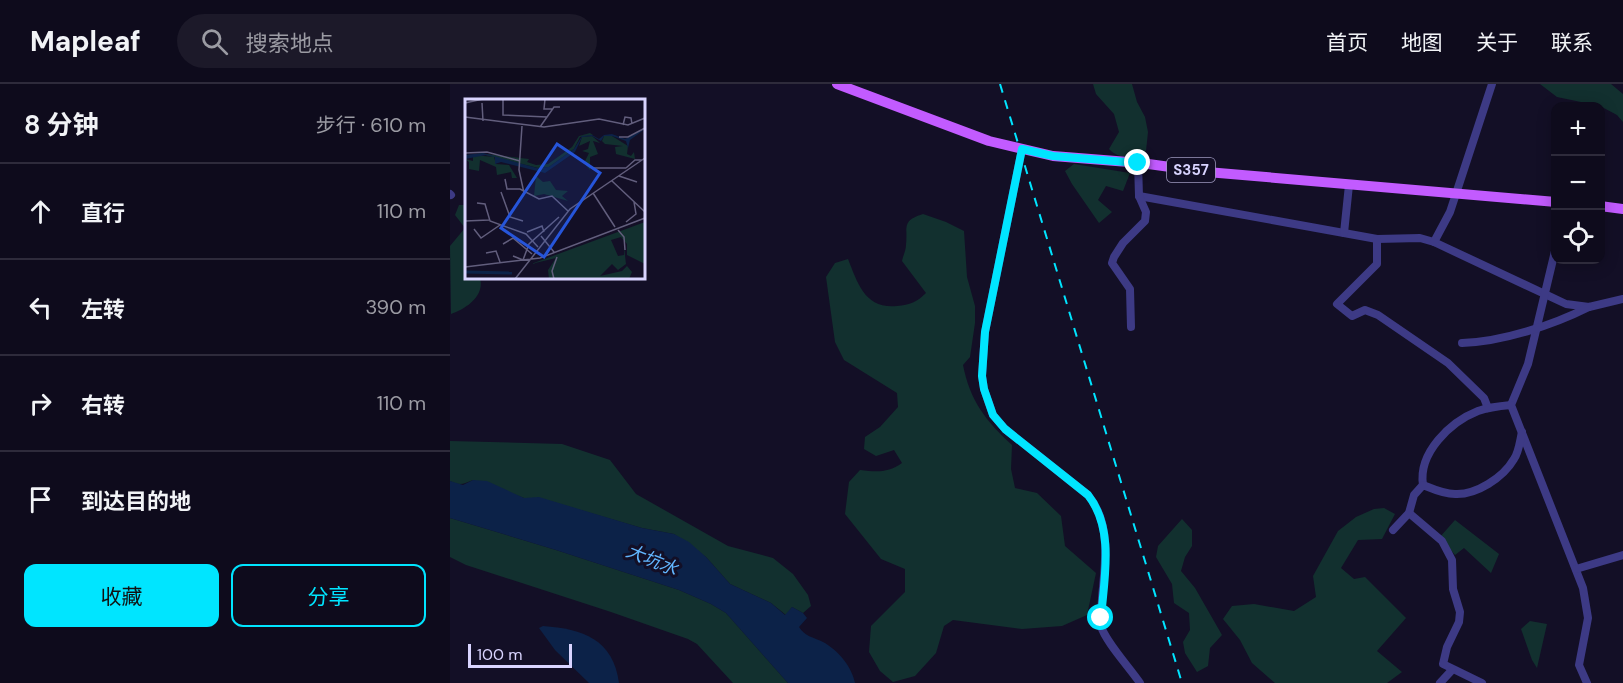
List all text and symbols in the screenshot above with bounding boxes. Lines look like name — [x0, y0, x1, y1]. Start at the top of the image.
search box — [177, 14, 597, 68]
text: Mapleaf — [30, 23, 141, 60]
icon: search — [198, 25, 231, 58]
text: 搜索地点 — [246, 29, 334, 58]
text: 首页 — [1326, 29, 1368, 57]
text: 地图 — [1401, 29, 1443, 57]
text: 关于 — [1476, 29, 1518, 57]
text: 联系 — [1551, 29, 1593, 57]
inset map — [465, 99, 645, 279]
map controls — [1551, 102, 1605, 264]
button: + — [1551, 102, 1605, 156]
text: 8 分钟 — [24, 108, 99, 142]
text: 步行 · 610 m — [316, 112, 426, 138]
route end — [1124, 149, 1150, 175]
button: − — [1551, 156, 1605, 210]
road number: S357 — [1167, 158, 1215, 182]
icon: ahead — [24, 195, 57, 228]
text: 110 m — [377, 198, 426, 224]
text: 直行 — [81, 199, 125, 228]
button: locate — [1551, 210, 1605, 264]
icon: left — [24, 291, 57, 324]
text: 390 m — [365, 294, 426, 320]
text: 左转 — [81, 295, 125, 324]
icon: right — [24, 387, 57, 420]
text: 110 m — [377, 390, 426, 416]
text: 右转 — [81, 391, 125, 420]
icon: arrive — [24, 483, 57, 516]
text: 到达目的地 — [81, 487, 191, 516]
water label: 大坑水 — [622, 539, 682, 582]
button: 收藏 — [24, 564, 219, 627]
button: 分享 — [231, 564, 426, 627]
route start — [1087, 604, 1113, 630]
scale bar — [468, 641, 572, 668]
text: 100 m — [477, 644, 522, 665]

